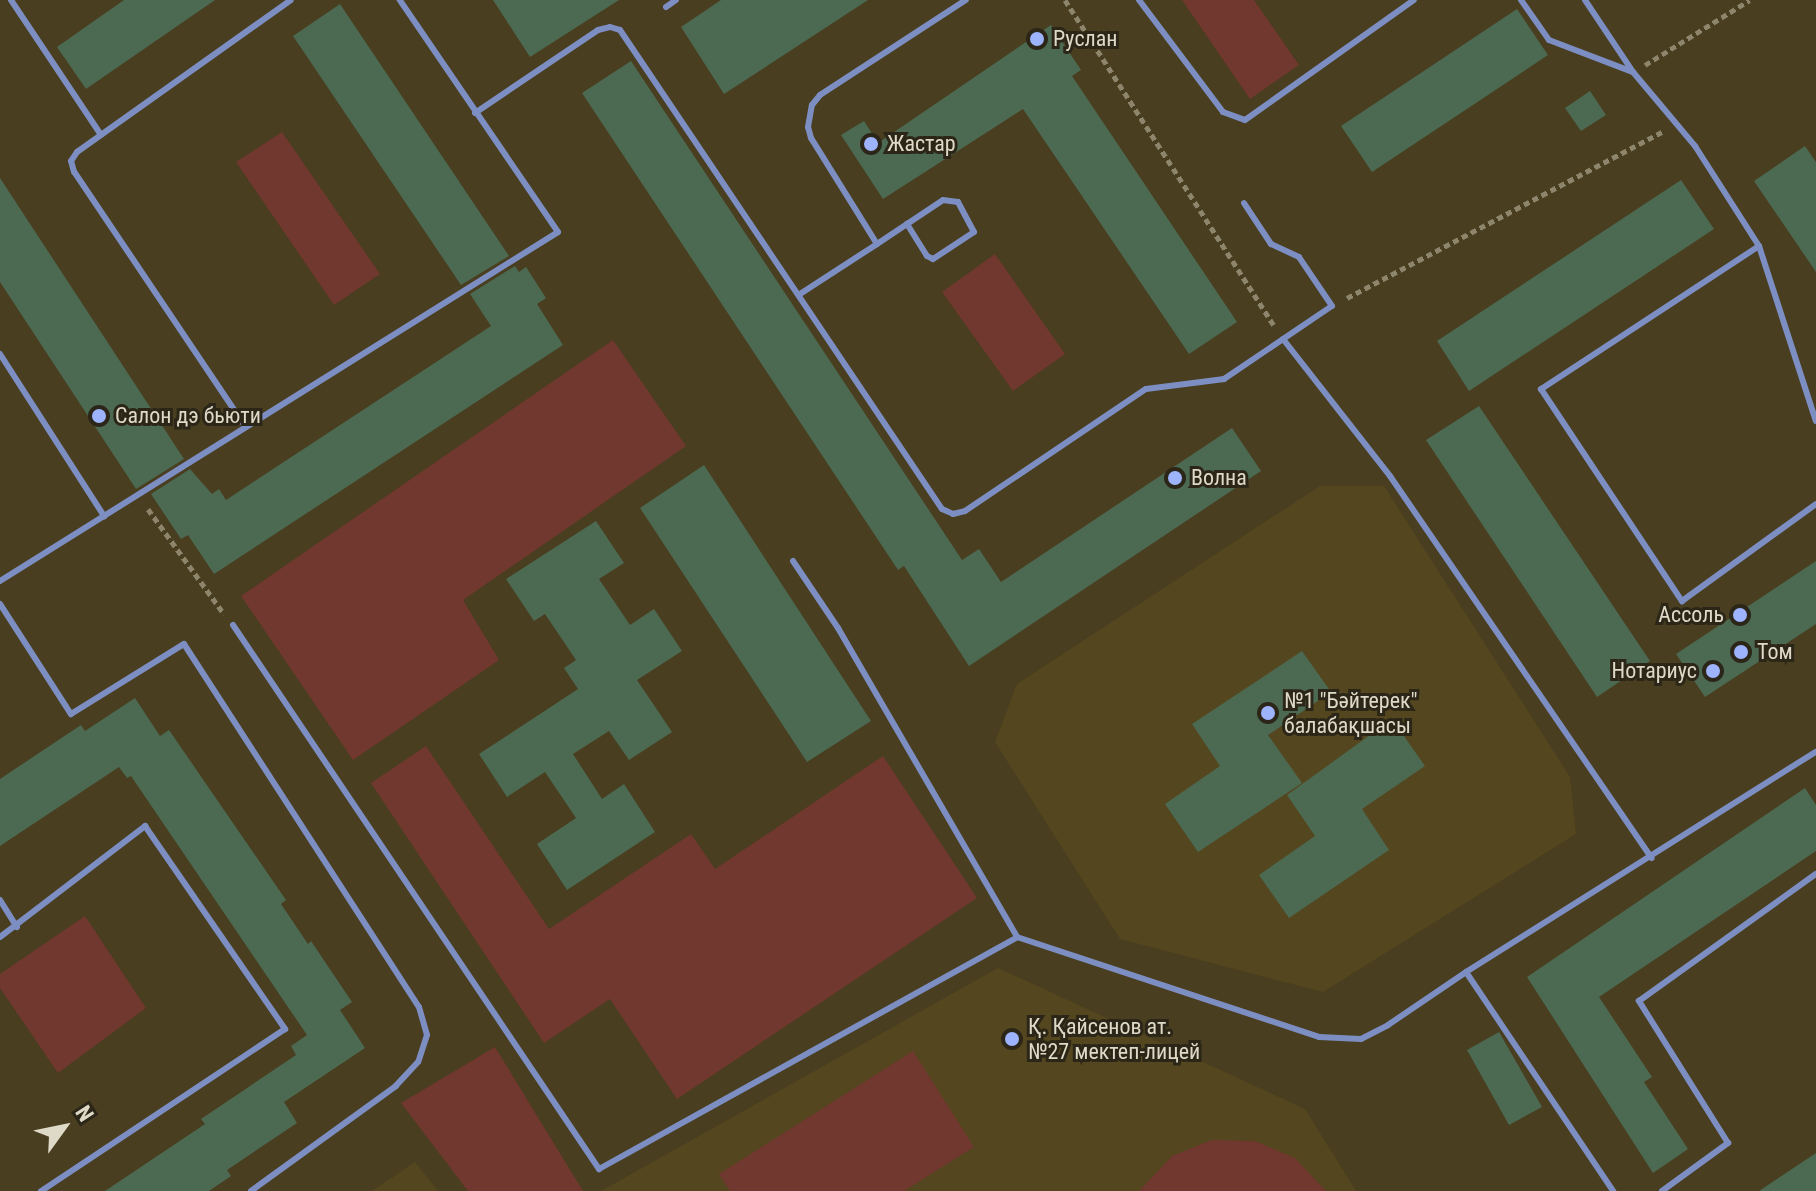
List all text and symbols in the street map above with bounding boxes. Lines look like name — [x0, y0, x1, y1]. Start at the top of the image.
place label: Руслан — [1053, 26, 1117, 52]
marker: Руслан — [1028, 30, 1046, 48]
place label: Жастар — [887, 131, 956, 157]
marker: Жастар — [862, 135, 880, 153]
place label: Салон дэ бьюти — [115, 403, 261, 429]
marker: Салон дэ бьюти — [90, 407, 108, 425]
place label: Волна — [1191, 465, 1247, 491]
marker: Волна — [1166, 469, 1184, 487]
place label: Ассоль — [1658, 602, 1724, 628]
marker: Ассоль — [1731, 606, 1749, 624]
place label: Том — [1757, 639, 1793, 665]
marker: Том — [1732, 643, 1750, 661]
place label: Нотариус — [1612, 658, 1697, 684]
marker: Нотариус — [1704, 662, 1722, 680]
place label: №1 "Бәйтерек" балабақшасы — [1284, 687, 1418, 738]
marker: №1 "Бәйтерек" балабақшасы — [1259, 704, 1277, 722]
place label: Қ. Қайсенов ат. №27 мектеп-лицей — [1028, 1013, 1200, 1064]
marker: Қ. Қайсенов ат. №27 мектеп-лицей — [1003, 1030, 1021, 1048]
north arrow — [24, 1087, 104, 1167]
text: N — [70, 1101, 99, 1126]

